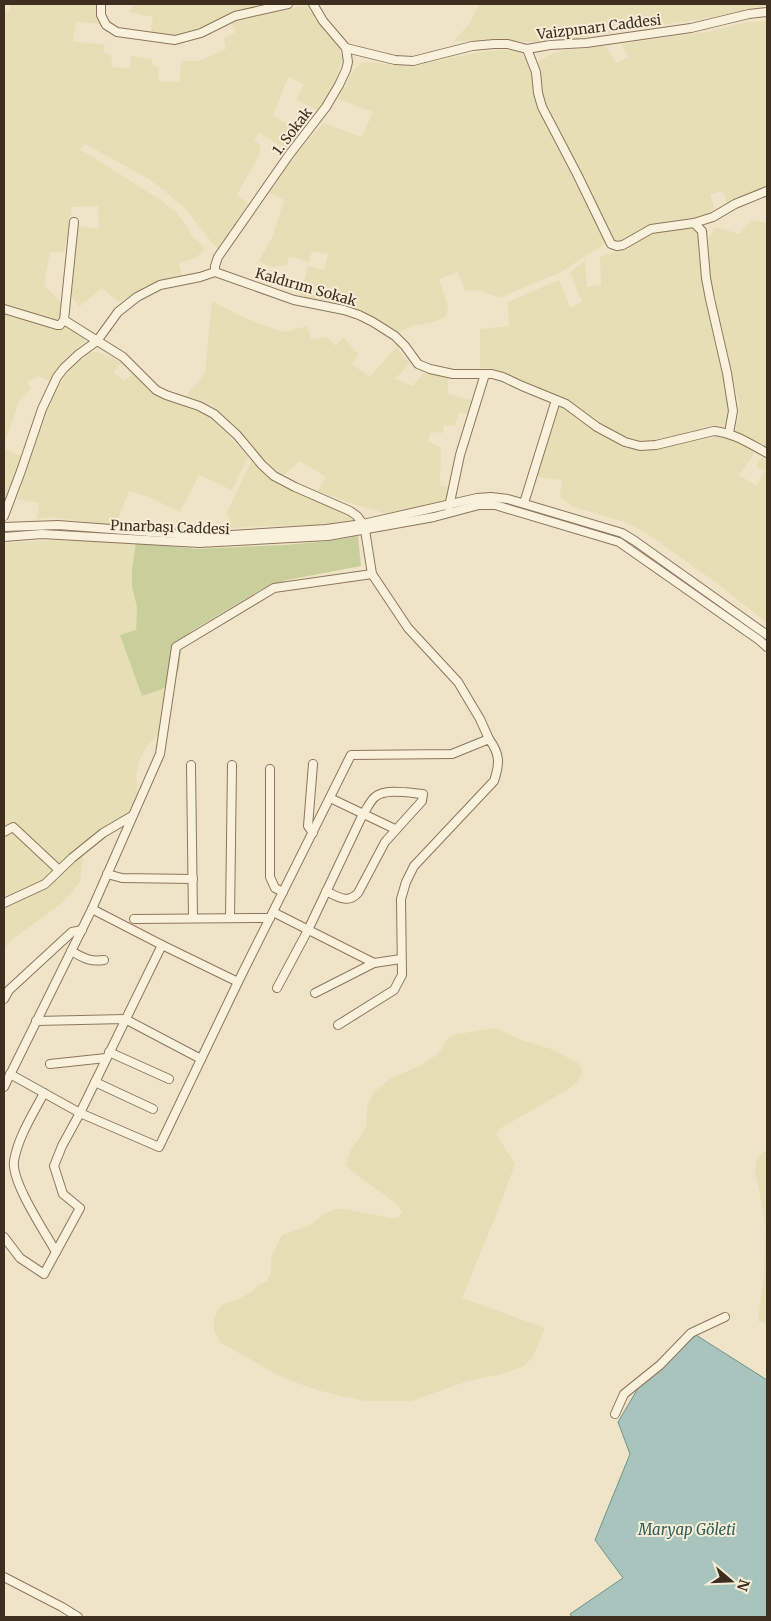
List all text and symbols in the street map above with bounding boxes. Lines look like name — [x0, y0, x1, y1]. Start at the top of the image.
street label: Vaizpınarı Caddesi — [535, 10, 663, 44]
street label: 1. Sokak — [268, 104, 316, 158]
street label: Kaldırım Sokak — [253, 264, 359, 310]
street label: Pınarbaşı Caddesi — [110, 516, 231, 538]
water label: Maryap Göleti — [637, 1520, 736, 1539]
north arrow — [706, 1556, 756, 1606]
text: N — [733, 1577, 754, 1593]

